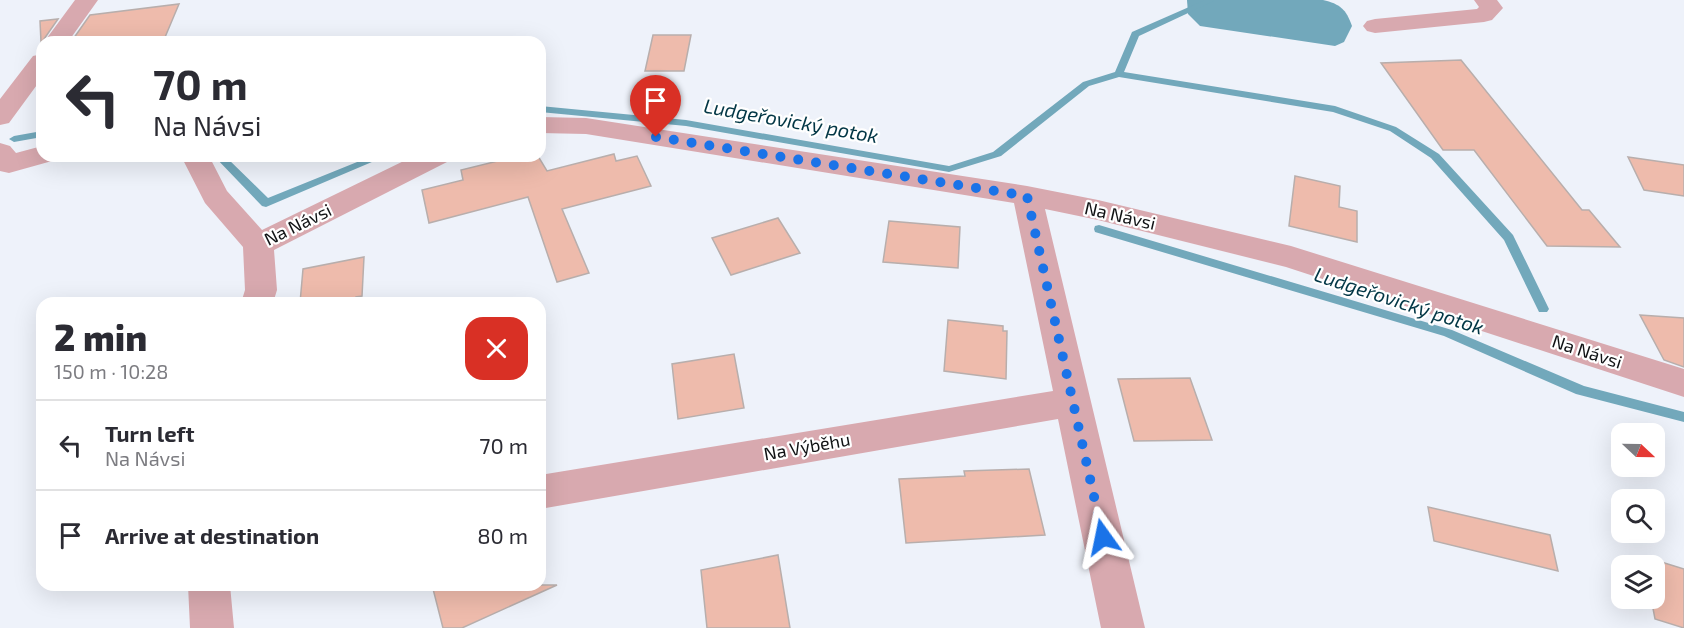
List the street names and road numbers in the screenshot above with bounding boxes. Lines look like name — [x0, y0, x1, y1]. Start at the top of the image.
street label: Na Návsi — [1083, 196, 1158, 234]
street label: Na Návsi — [260, 198, 335, 250]
street label: Na Návsi — [1550, 329, 1625, 373]
street label: Na Výběhu — [762, 428, 852, 464]

